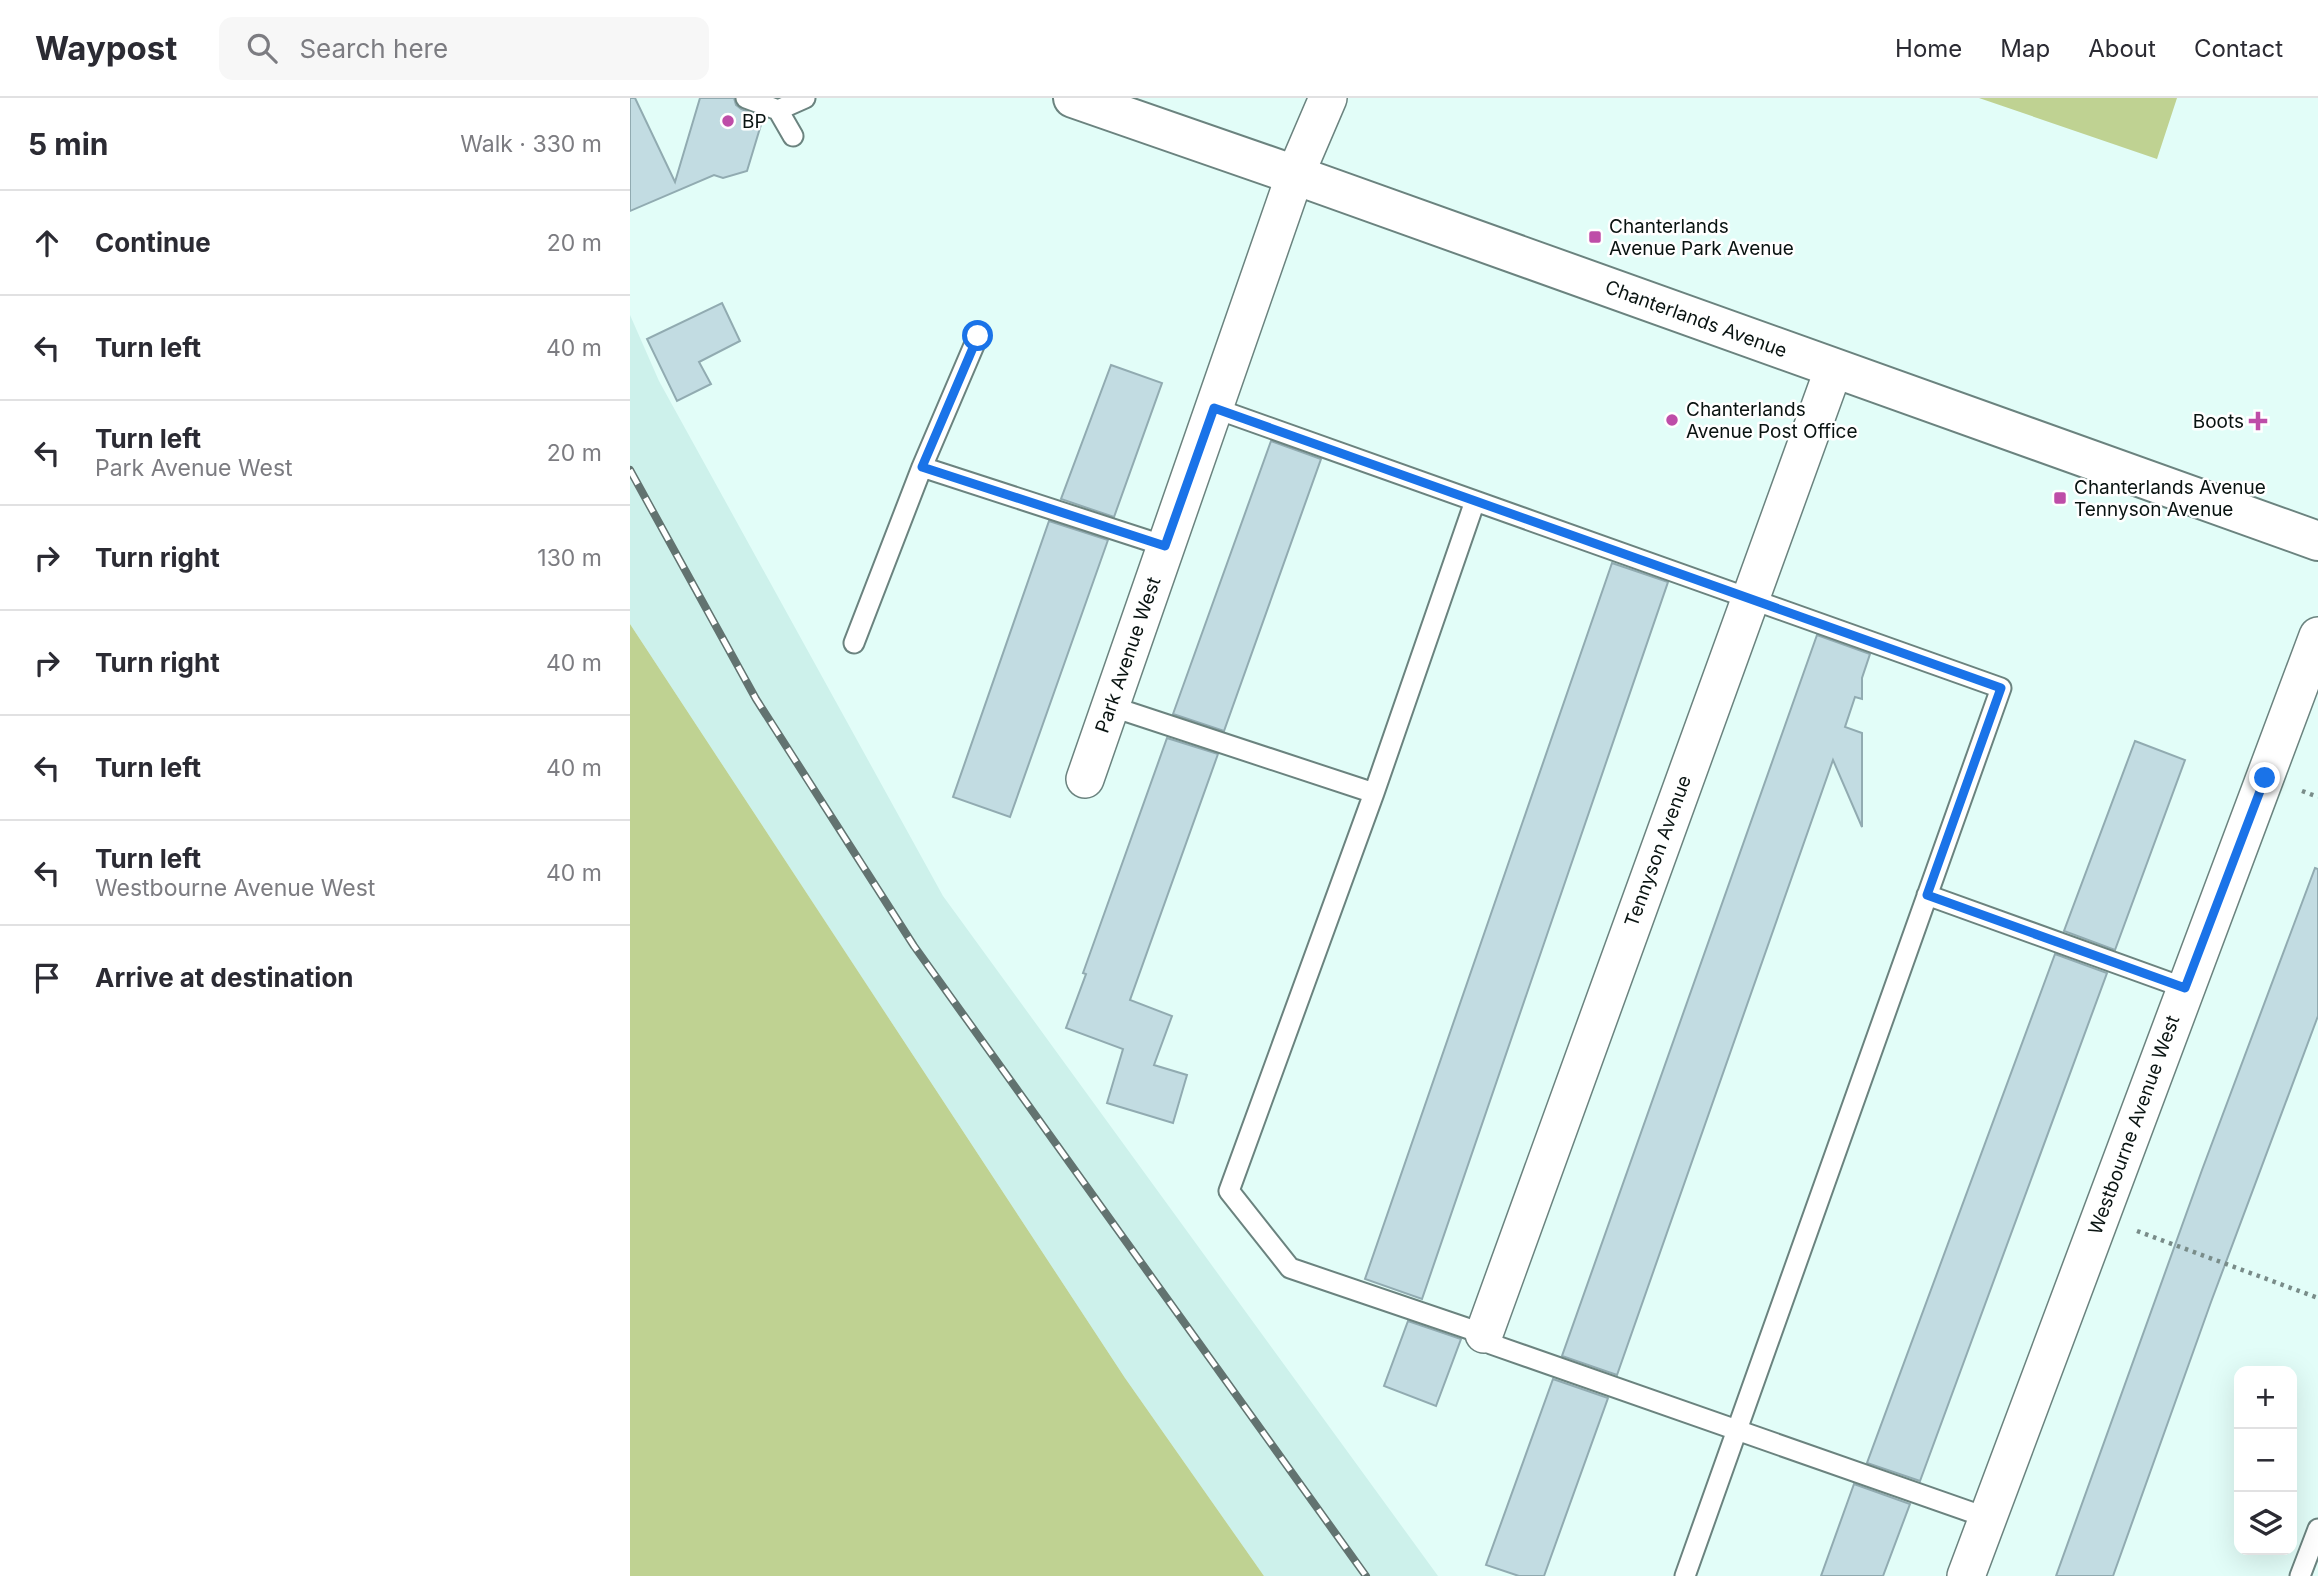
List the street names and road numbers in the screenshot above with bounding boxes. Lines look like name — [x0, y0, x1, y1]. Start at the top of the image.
street label: Chanterlands Avenue — [1602, 275, 1790, 363]
street label: Park Avenue West — [1091, 574, 1165, 736]
street label: Tennyson Avenue — [1620, 772, 1696, 930]
street label: Westbourne Avenue West — [2084, 1012, 2184, 1238]

